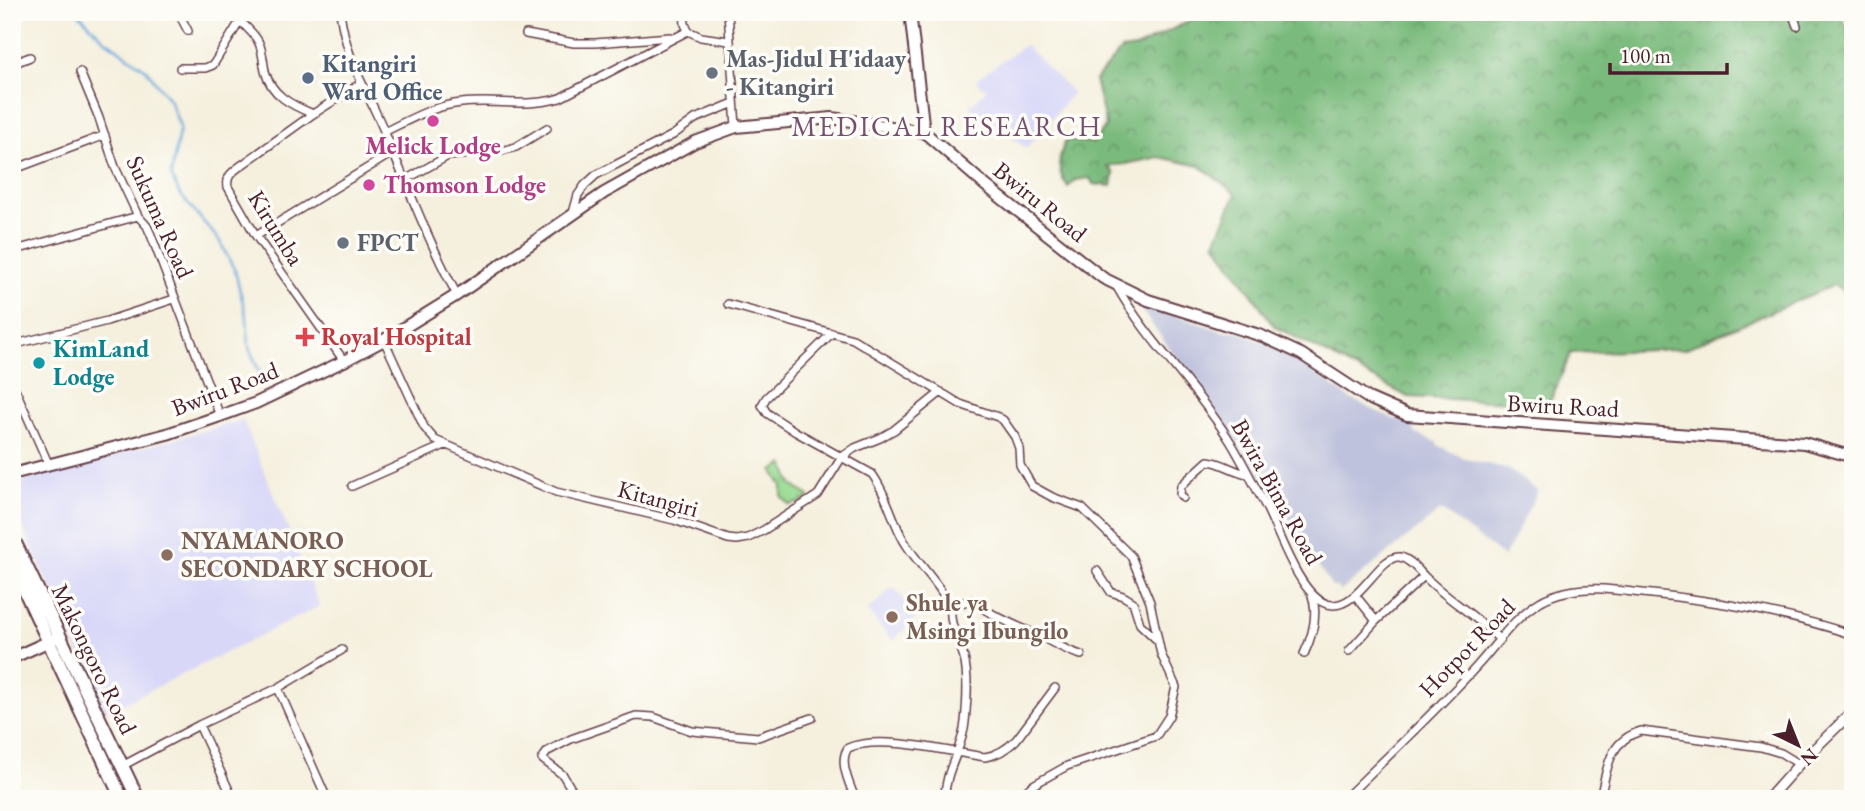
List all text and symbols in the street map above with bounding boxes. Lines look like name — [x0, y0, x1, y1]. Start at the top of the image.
scale bar — [1610, 32, 1727, 76]
text: 100 m — [1620, 42, 1671, 69]
place label: Mas-Jidul H'idaay - Kitangiri — [726, 43, 906, 103]
place label: Kitangiri Ward Office — [322, 48, 443, 107]
marker: Mas-Jidul H'idaay - Kitangiri — [704, 65, 720, 81]
marker: Kitangiri Ward Office — [300, 70, 316, 86]
district label: MEDICAL RESEARCH — [791, 108, 1103, 144]
marker: Melick Lodge — [425, 113, 441, 129]
place label: Melick Lodge — [365, 130, 501, 162]
street label: Sukuma Road — [120, 151, 202, 284]
street label: Bwiru Road — [987, 154, 1094, 249]
place label: Thomson Lodge — [383, 169, 546, 201]
marker: Thomson Lodge — [361, 177, 377, 193]
street label: Kirumba — [241, 184, 312, 272]
place label: FPCT — [357, 227, 419, 258]
marker: FPCT — [335, 235, 351, 251]
place label: Royal Hospital — [321, 321, 472, 353]
marker: Royal Hospital — [295, 327, 315, 347]
place label: KimLand Lodge — [53, 333, 150, 393]
street label: Bwiru Road — [167, 354, 284, 423]
marker: KimLand Lodge — [31, 355, 47, 371]
street label: Bwiru Road — [1506, 387, 1621, 424]
street label: Bwira Bima Road — [1225, 413, 1331, 571]
street label: Kitangiri — [614, 473, 702, 524]
place label: NYAMANORO SECONDARY SCHOOL — [181, 525, 433, 584]
marker: NYAMANORO SECONDARY SCHOOL — [159, 547, 175, 563]
street label: Makongoro Road — [45, 578, 145, 740]
place label: Shule ya Msingi Ibungilo — [906, 587, 1068, 647]
street label: Hotpot Road — [1412, 591, 1522, 704]
marker: Shule ya Msingi Ibungilo — [884, 609, 900, 625]
north arrow — [1764, 710, 1834, 780]
text: N — [1795, 743, 1823, 772]

